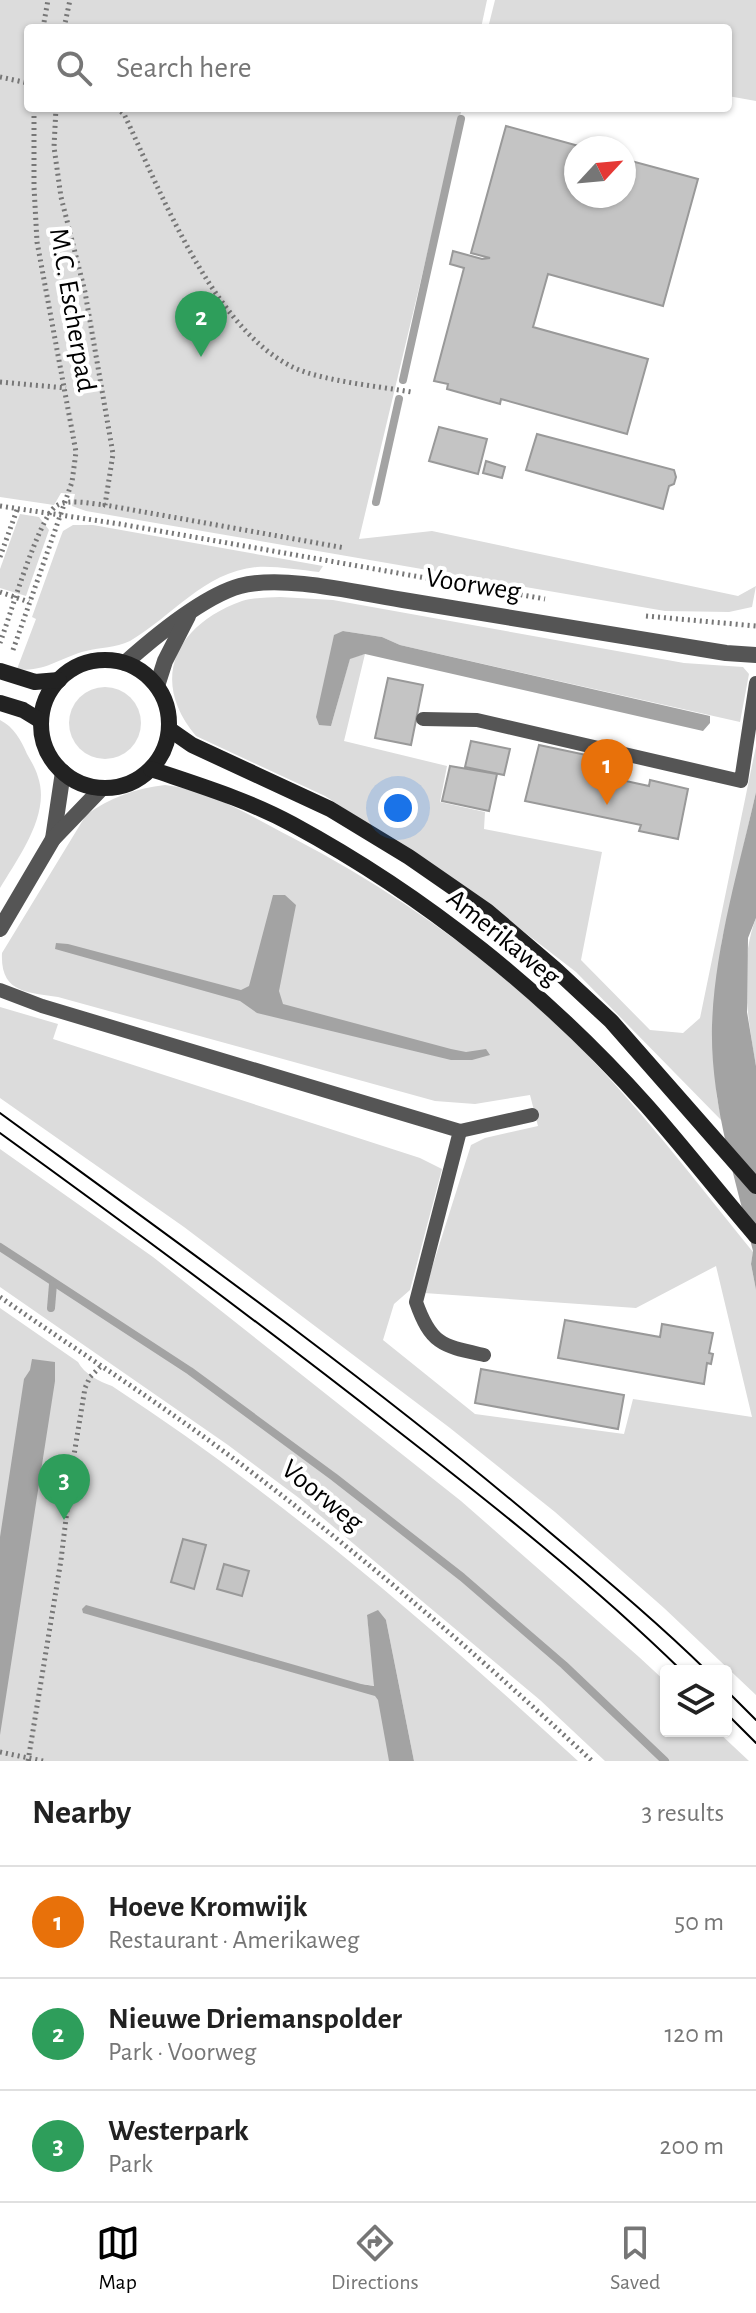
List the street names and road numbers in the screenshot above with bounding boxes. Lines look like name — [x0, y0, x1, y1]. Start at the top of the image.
street label: M.C. Escherpad — [44, 226, 100, 394]
street label: Voorweg — [423, 564, 523, 606]
street label: Amerikaweg — [441, 884, 565, 992]
street label: Voorweg — [276, 1455, 368, 1537]

